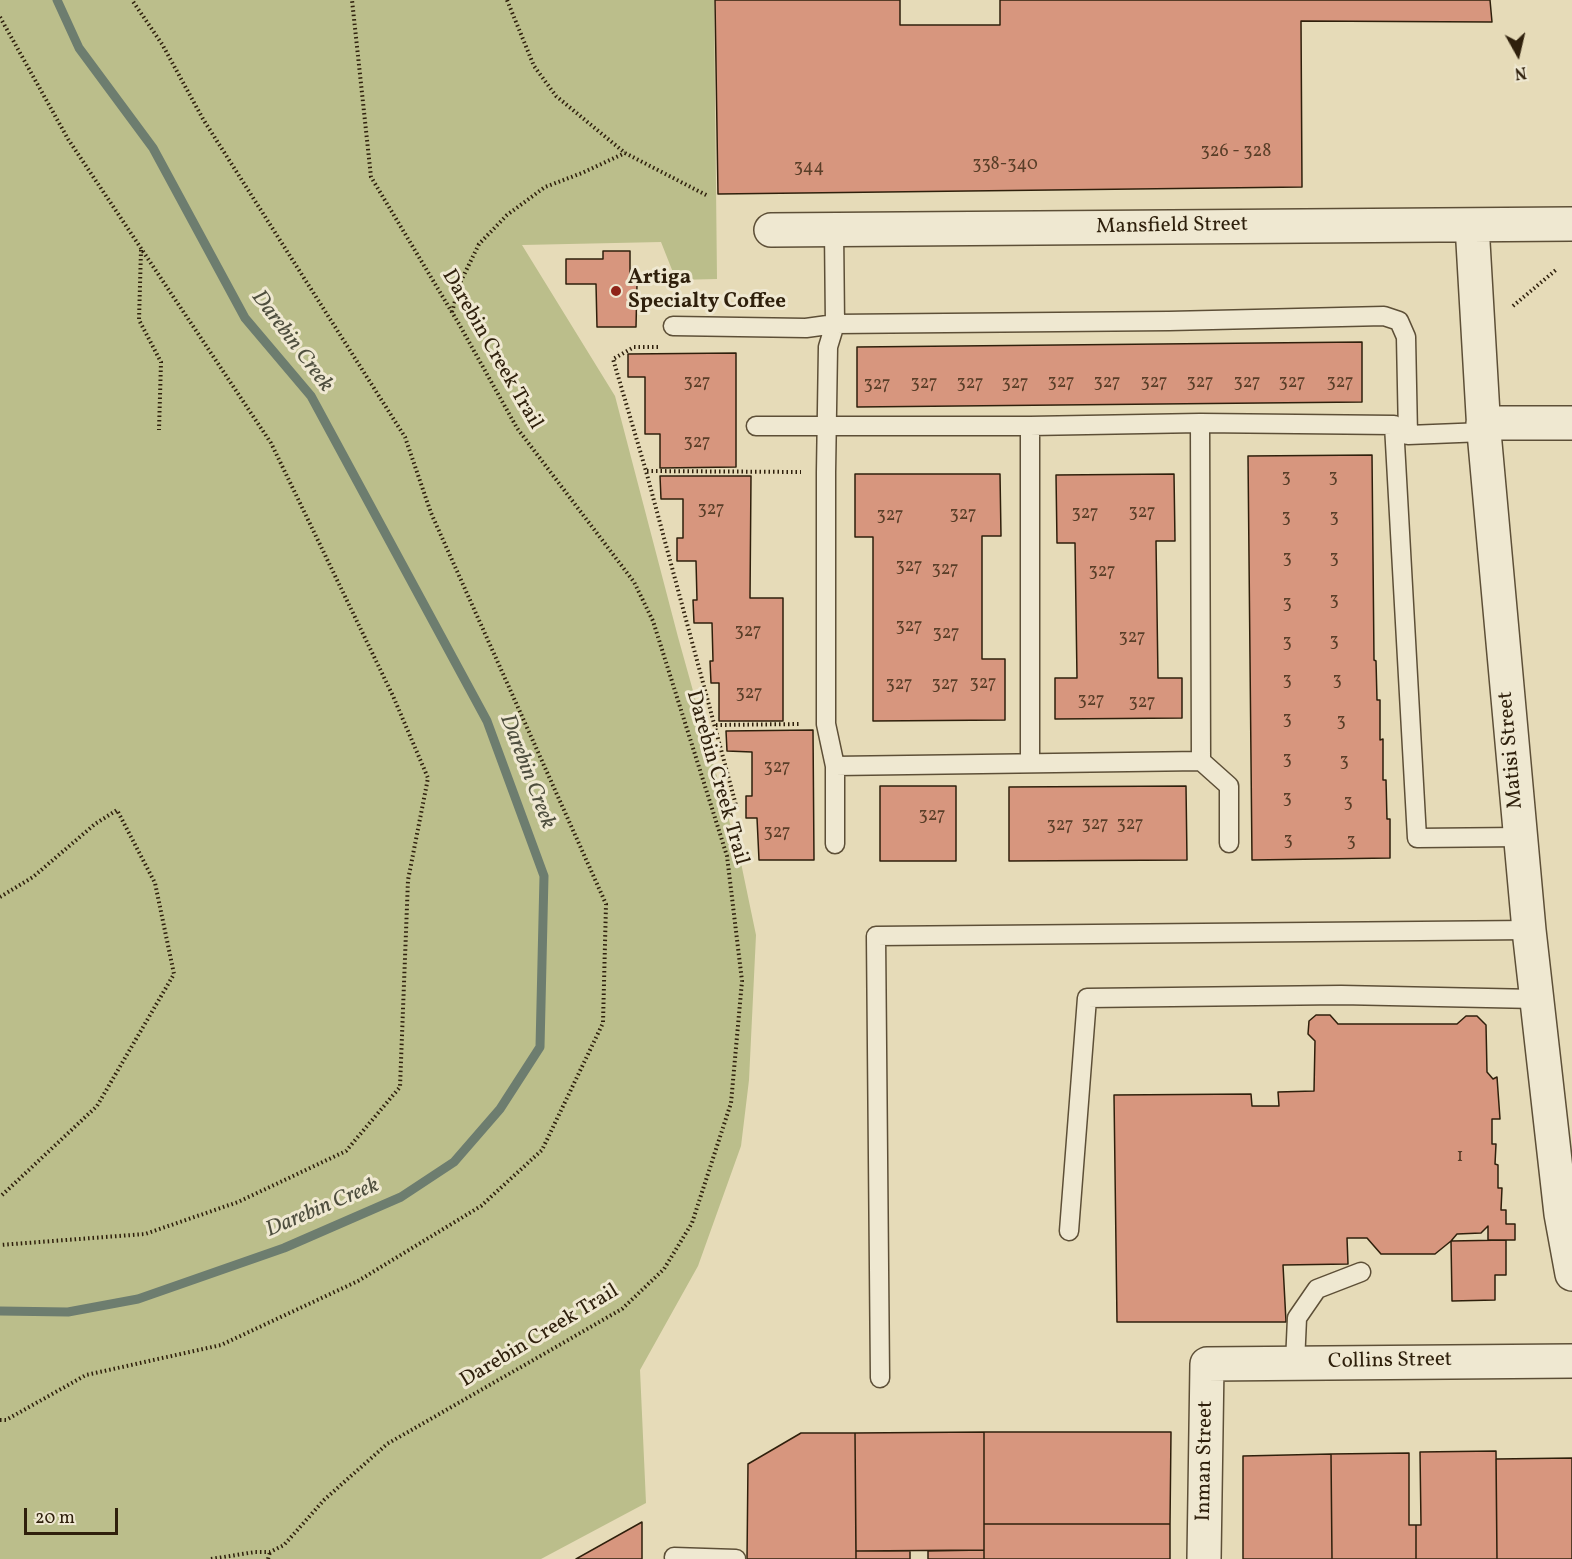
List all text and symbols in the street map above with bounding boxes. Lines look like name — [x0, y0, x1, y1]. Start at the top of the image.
north arrow — [1488, 24, 1548, 84]
text: N — [1513, 60, 1528, 84]
house number: 326 - 328 — [1201, 142, 1271, 164]
house number: 338-340 — [972, 155, 1038, 177]
house number: 344 — [794, 158, 824, 180]
street label: Mansfield Street — [1096, 213, 1248, 241]
street label: Darebin Creek Trail — [435, 266, 547, 434]
place label: Artiga Specialty Coffee — [628, 266, 786, 316]
marker: Artiga Specialty Coffee — [609, 284, 623, 298]
water label: Darebin Creek — [244, 286, 338, 398]
house number: 327 — [683, 373, 711, 395]
house number: 327 — [1047, 373, 1075, 395]
house number: 327 — [1093, 373, 1121, 395]
house number: 327 — [1140, 373, 1168, 395]
house number: 327 — [1186, 373, 1214, 395]
house number: 327 — [1233, 373, 1261, 395]
house number: 327 — [1278, 373, 1306, 395]
house number: 327 — [1326, 373, 1354, 395]
house number: 327 — [910, 374, 938, 396]
house number: 327 — [956, 374, 984, 396]
house number: 327 — [1001, 374, 1029, 396]
house number: 327 — [863, 375, 891, 397]
house number: 327 — [683, 433, 711, 455]
house number: 3 — [1281, 468, 1291, 490]
house number: 3 — [1328, 468, 1338, 490]
house number: 327 — [697, 500, 725, 522]
house number: 327 — [1128, 503, 1156, 525]
house number: 327 — [1071, 504, 1099, 526]
house number: 327 — [949, 505, 977, 527]
house number: 327 — [876, 506, 904, 528]
house number: 3 — [1281, 508, 1291, 530]
house number: 3 — [1329, 508, 1339, 530]
house number: 3 — [1282, 549, 1292, 571]
house number: 3 — [1329, 549, 1339, 571]
house number: 327 — [895, 557, 923, 579]
house number: 327 — [931, 560, 959, 582]
house number: 327 — [1088, 562, 1116, 584]
house number: 3 — [1329, 591, 1339, 613]
house number: 3 — [1282, 594, 1292, 616]
house number: 327 — [895, 617, 923, 639]
house number: 327 — [734, 622, 762, 644]
house number: 327 — [932, 624, 960, 646]
house number: 327 — [1118, 628, 1146, 650]
house number: 3 — [1329, 632, 1339, 654]
house number: 3 — [1282, 633, 1292, 655]
house number: 3 — [1282, 671, 1292, 693]
house number: 3 — [1332, 671, 1342, 693]
house number: 327 — [969, 674, 997, 696]
house number: 327 — [885, 675, 913, 697]
house number: 327 — [931, 675, 959, 697]
house number: 327 — [735, 684, 763, 706]
street label: Darebin Creek Trail — [679, 688, 753, 868]
street label: Matisi Street — [1494, 690, 1530, 810]
house number: 327 — [1077, 691, 1105, 713]
house number: 327 — [1128, 693, 1156, 715]
house number: 3 — [1282, 710, 1292, 732]
water label: Darebin Creek — [492, 711, 560, 833]
house number: 3 — [1336, 712, 1346, 734]
house number: 3 — [1282, 750, 1292, 772]
house number: 3 — [1339, 752, 1349, 774]
house number: 327 — [763, 758, 791, 780]
house number: 3 — [1282, 789, 1292, 811]
house number: 3 — [1343, 793, 1353, 815]
house number: 327 — [918, 806, 946, 828]
house number: 327 — [1081, 815, 1109, 837]
house number: 327 — [1116, 815, 1144, 837]
house number: 327 — [1046, 816, 1074, 838]
house number: 327 — [763, 823, 791, 845]
house number: 3 — [1283, 831, 1293, 853]
house number: 3 — [1346, 832, 1356, 854]
house number: 1 — [1457, 1147, 1463, 1169]
water label: Darebin Creek — [262, 1173, 384, 1245]
street label: Darebin Creek Trail — [456, 1280, 624, 1394]
street label: Collins Street — [1328, 1348, 1452, 1376]
street label: Inman Street — [1192, 1400, 1220, 1522]
scale bar — [27, 1496, 122, 1534]
text: 20 m — [35, 1506, 75, 1531]

